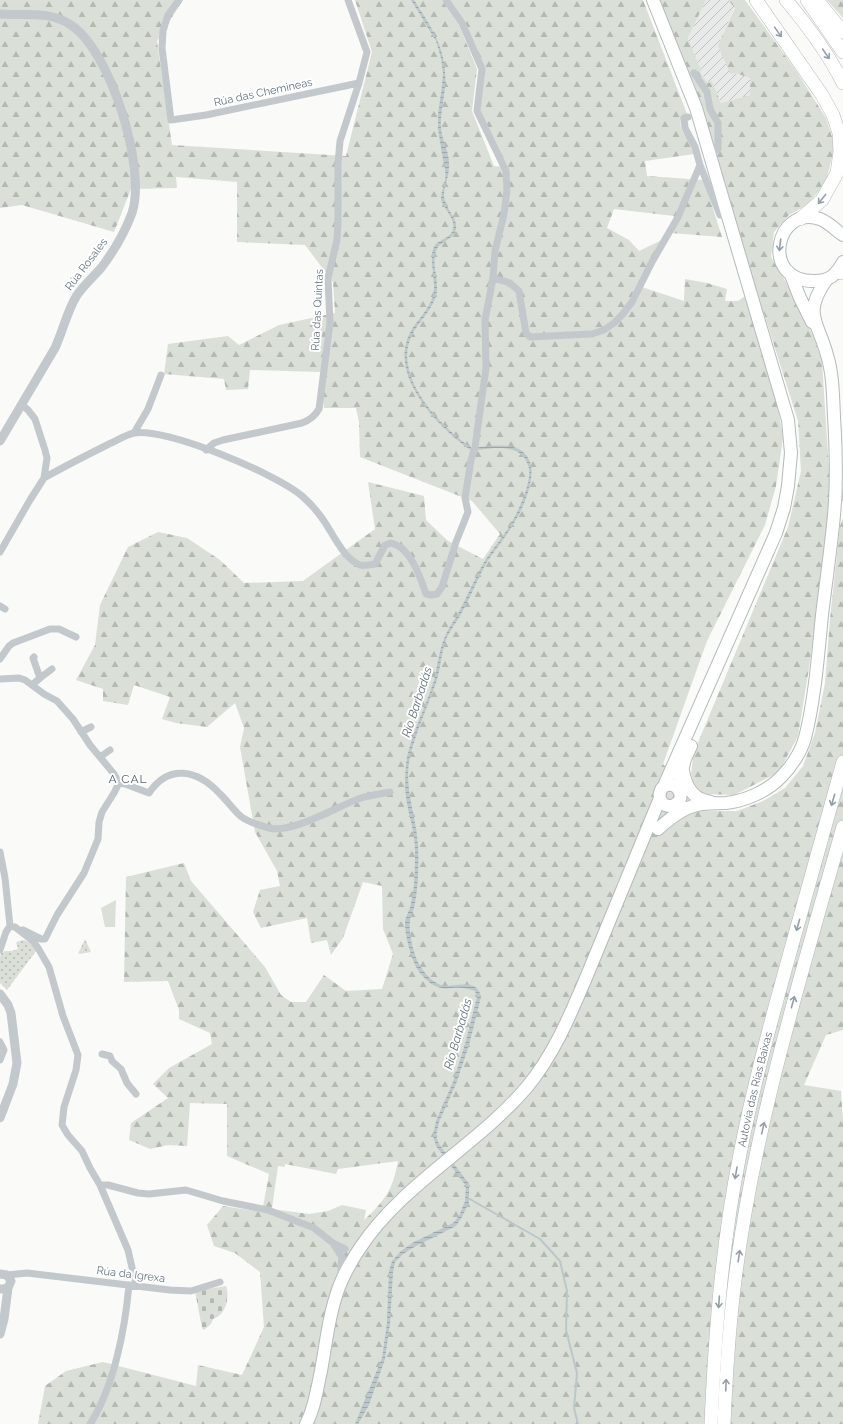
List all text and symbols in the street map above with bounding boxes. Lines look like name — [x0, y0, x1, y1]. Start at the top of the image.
one-way arrow — [774, 26, 782, 37]
one-way arrow — [822, 48, 830, 59]
street label: Rúa das Chemineas — [213, 76, 314, 109]
one-way arrow — [817, 193, 826, 204]
street label: Rúa Rosales — [63, 236, 110, 293]
one-way arrow — [777, 238, 784, 251]
street label: Rúa das Quintas — [309, 269, 326, 351]
water label: Río Barbadás — [399, 665, 435, 739]
district label: A CAL — [108, 772, 148, 786]
one-way arrow — [828, 793, 836, 806]
one-way arrow — [794, 918, 801, 931]
one-way arrow — [790, 995, 798, 1008]
water label: Río Barbadás — [441, 997, 475, 1071]
street label: Autovía das Rías Baixas — [735, 1030, 775, 1148]
one-way arrow — [759, 1122, 767, 1135]
one-way arrow — [732, 1166, 740, 1179]
one-way arrow — [735, 1250, 743, 1263]
street label: Rúa da Igrexa — [96, 1264, 166, 1285]
one-way arrow — [715, 1295, 722, 1308]
one-way arrow — [722, 1379, 730, 1392]

